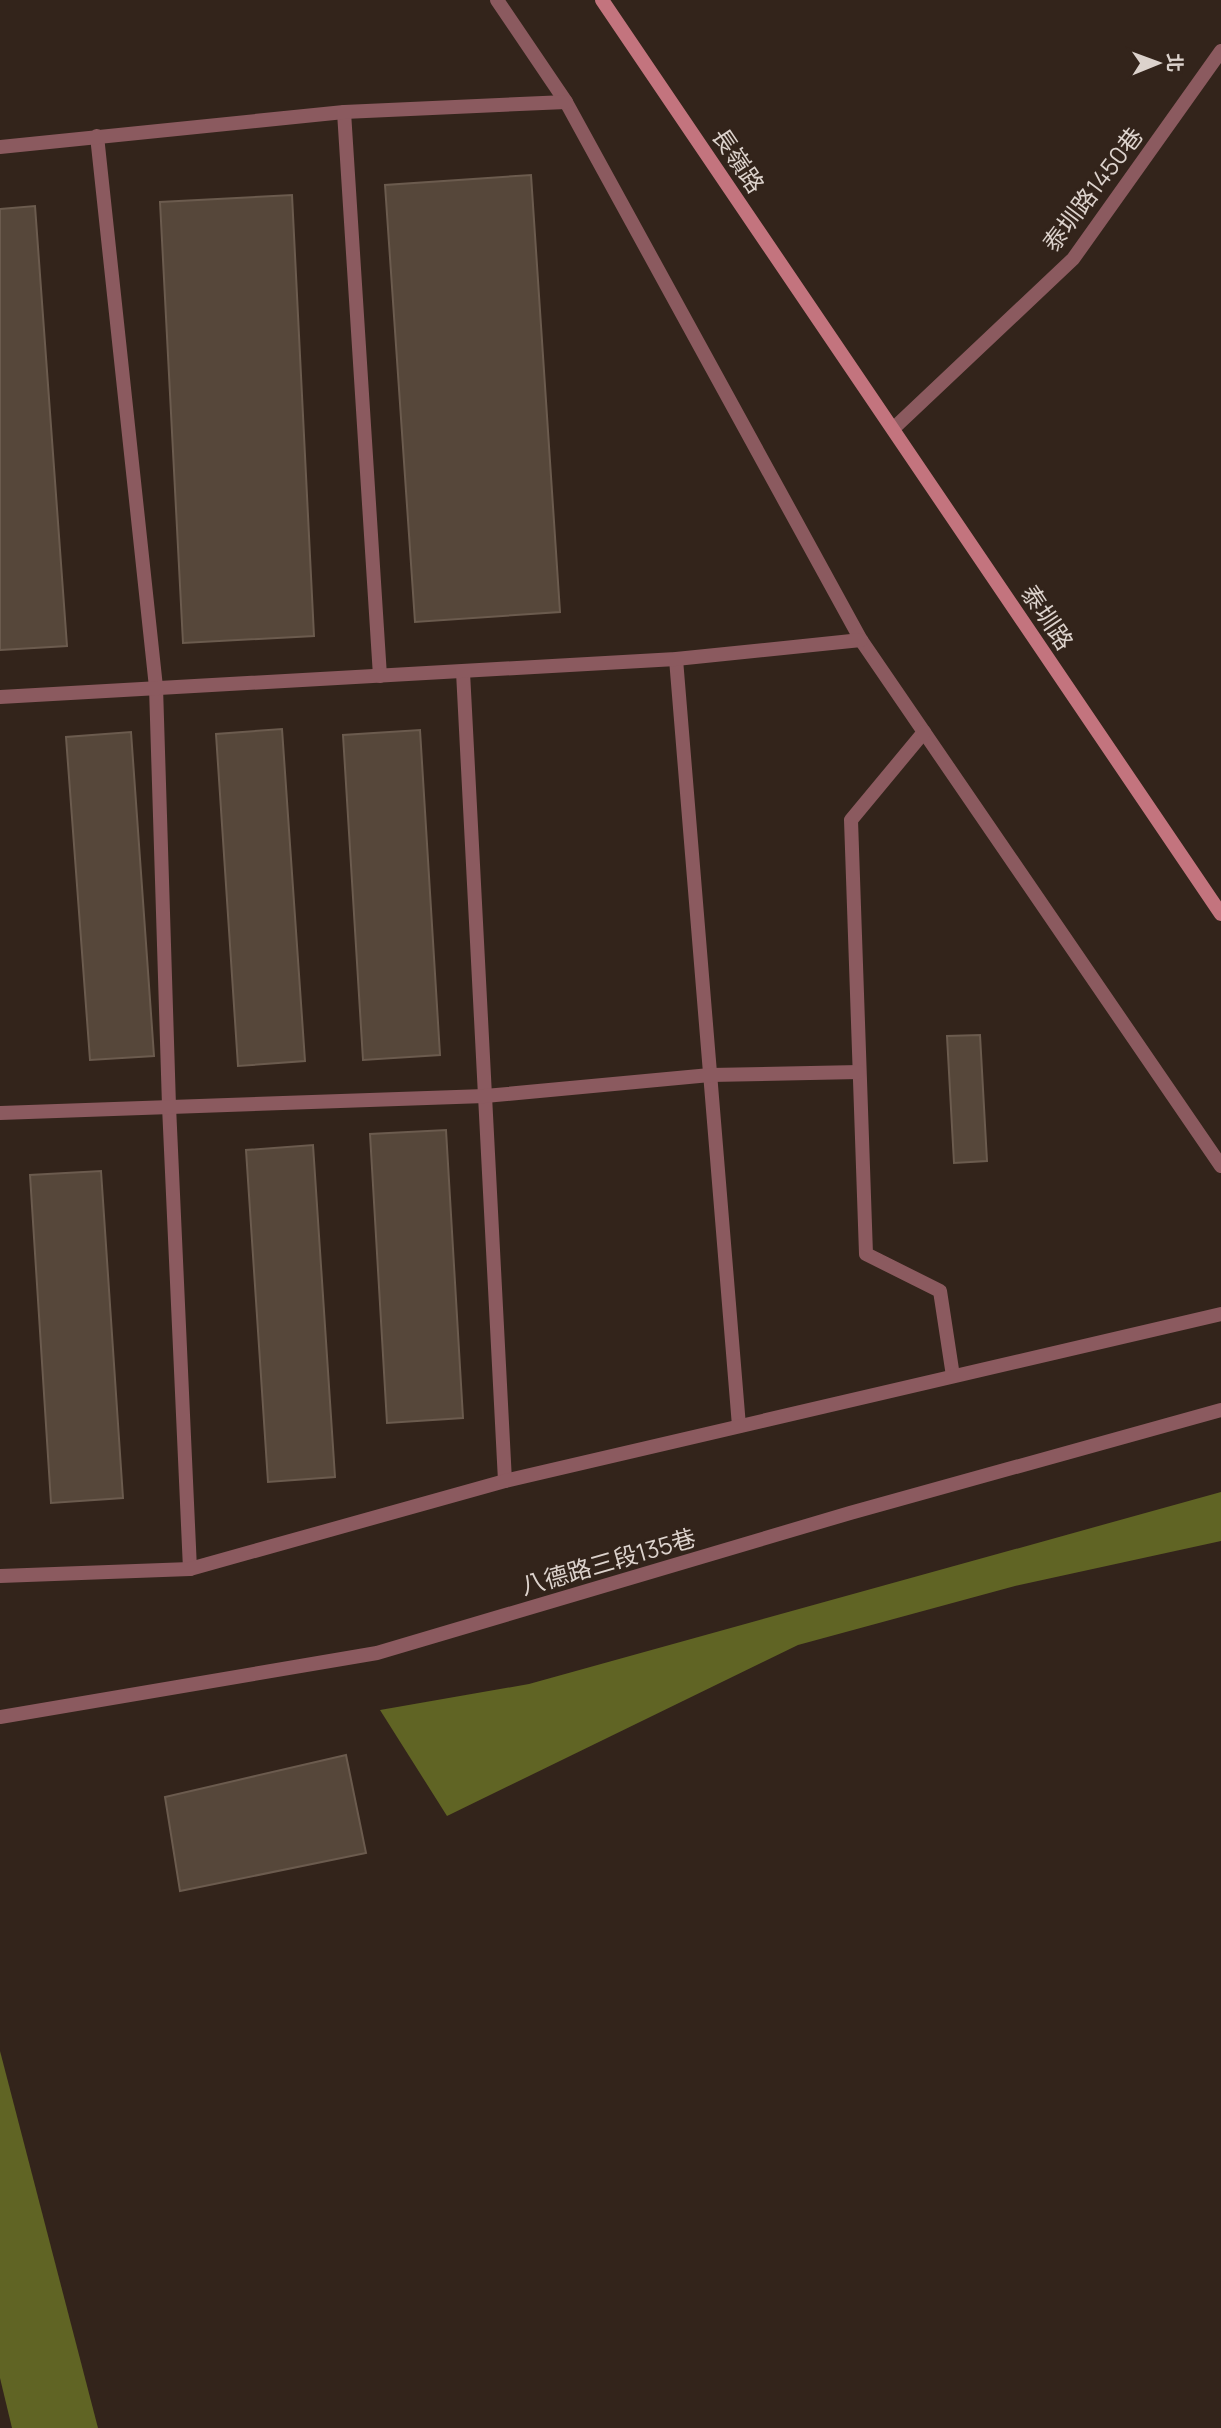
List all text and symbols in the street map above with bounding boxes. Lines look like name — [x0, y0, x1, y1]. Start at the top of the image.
north arrow — [1123, 28, 1193, 98]
text: 北 — [1162, 53, 1188, 72]
street label: 泰圳路1450巷 — [1034, 120, 1150, 258]
street label: 長嶺路 — [705, 121, 773, 199]
street label: 泰圳路 — [1014, 578, 1082, 656]
street label: 八德路三段135巷 — [517, 1520, 699, 1602]

